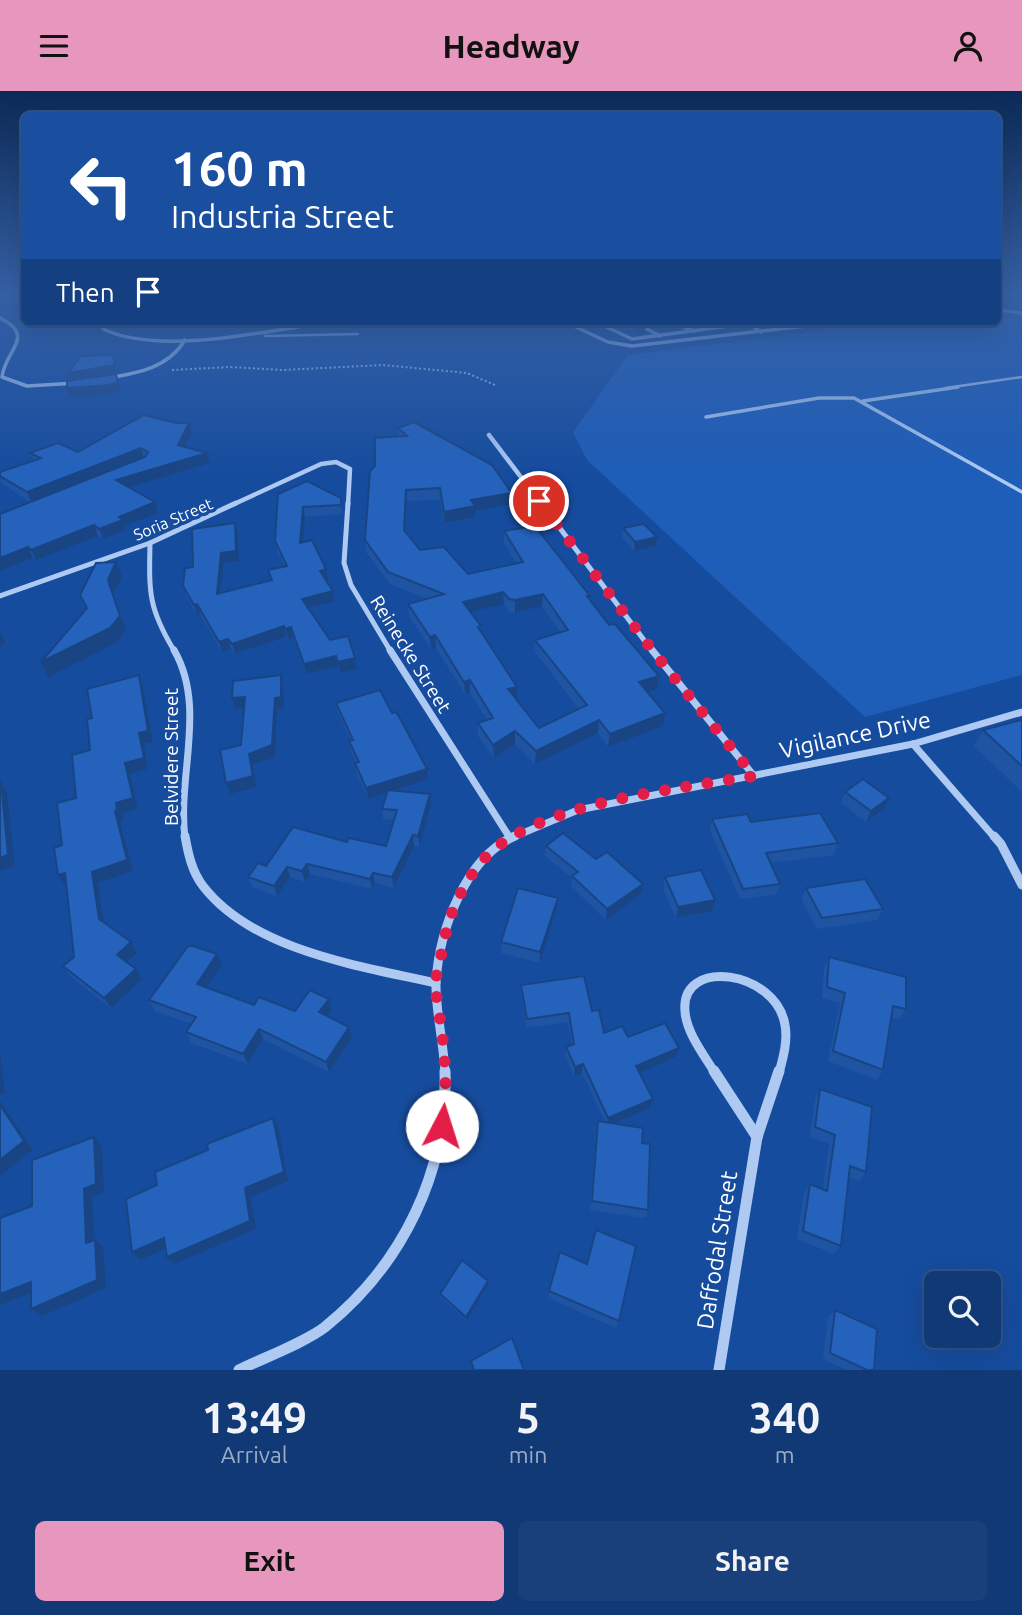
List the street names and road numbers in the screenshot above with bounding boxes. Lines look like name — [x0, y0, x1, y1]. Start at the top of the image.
street label: Soria Street — [131, 494, 216, 544]
street label: Reinecke Street — [366, 591, 456, 717]
street label: Belvidere Street — [160, 687, 182, 826]
street label: Vigilance Drive — [777, 706, 933, 763]
street label: Daffodal Street — [692, 1169, 741, 1331]

